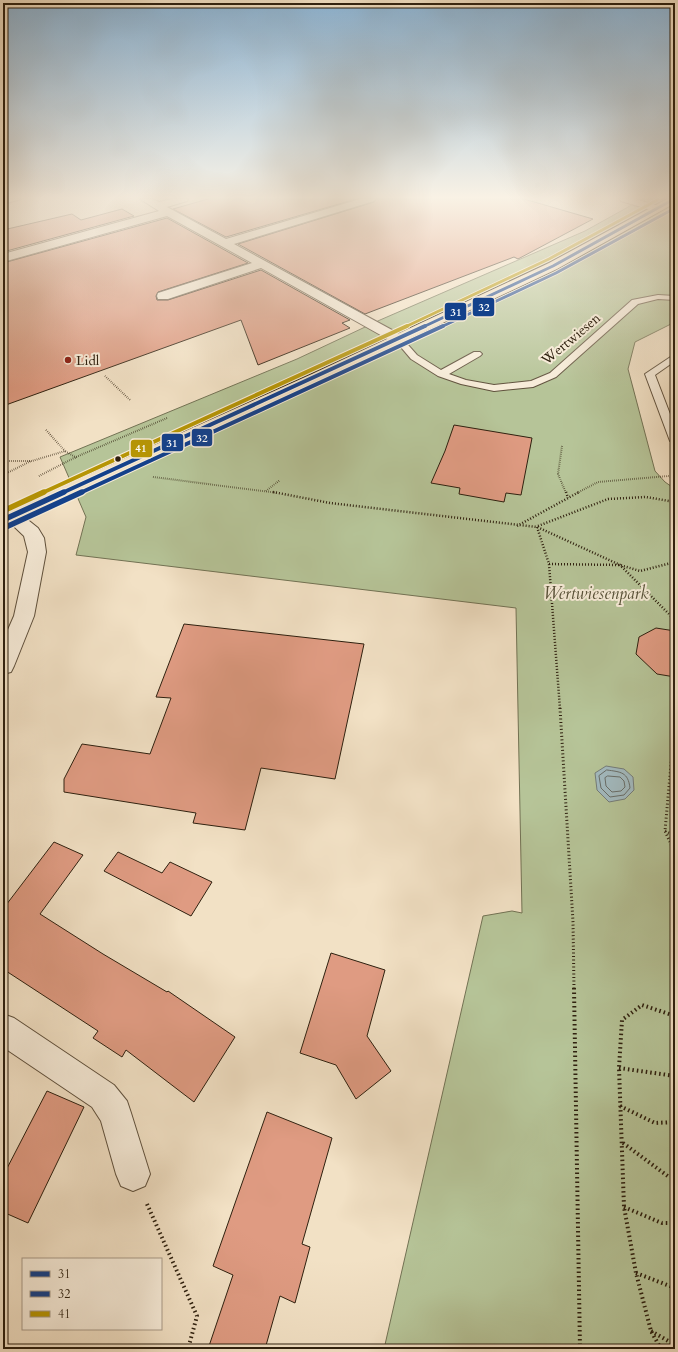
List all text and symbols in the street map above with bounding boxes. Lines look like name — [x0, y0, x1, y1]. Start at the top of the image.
line badge: 32 — [472, 297, 495, 317]
text: 32 — [478, 300, 490, 315]
line badge: 31 — [444, 302, 467, 321]
text: 31 — [450, 305, 462, 320]
street label: Wertwiesen — [537, 309, 605, 370]
place label: Lidl — [76, 351, 100, 370]
marker: Lidl — [63, 355, 73, 365]
line badge: 32 — [191, 428, 213, 447]
text: 32 — [196, 431, 208, 446]
line badge: 31 — [161, 433, 184, 452]
text: 31 — [166, 436, 178, 451]
line badge: 41 — [130, 439, 153, 458]
text: 41 — [135, 441, 147, 456]
unlabelled marker — [113, 454, 123, 464]
park label: Wertwiesenpark — [543, 582, 649, 605]
legend — [22, 1258, 162, 1330]
text: 31 — [58, 1266, 70, 1282]
text: 32 — [58, 1286, 70, 1302]
text: 41 — [58, 1306, 70, 1322]

